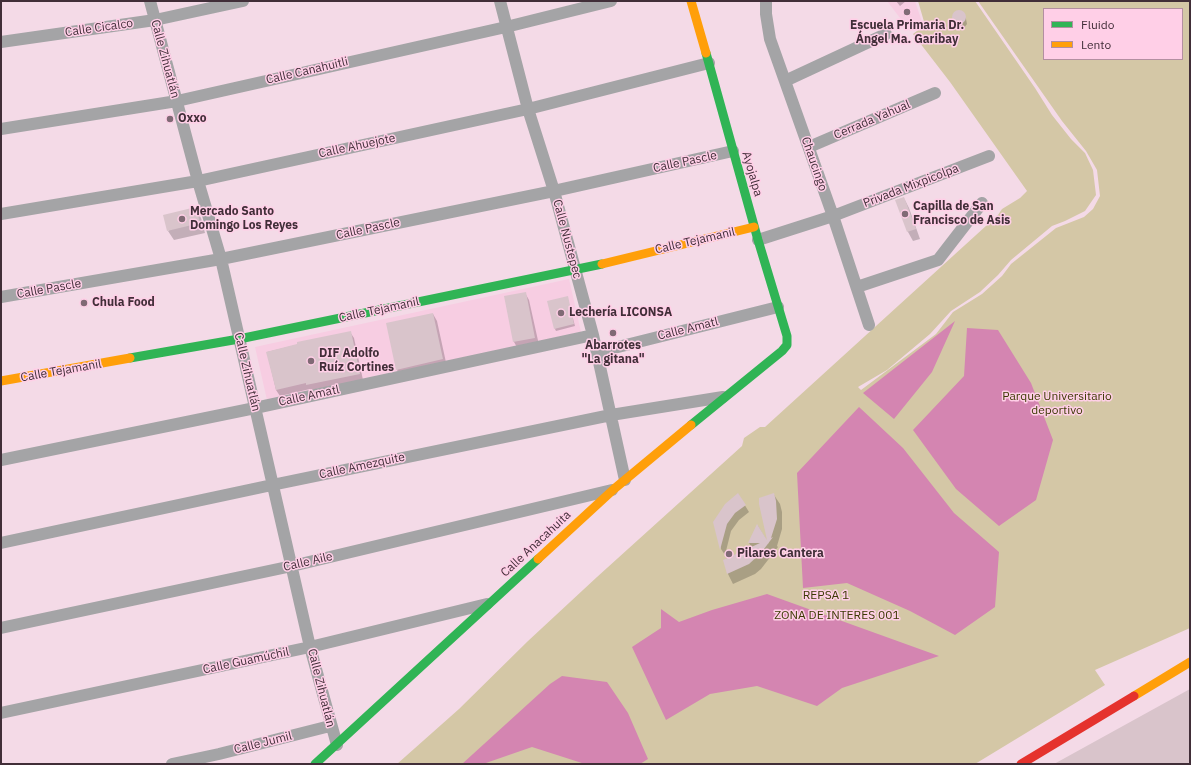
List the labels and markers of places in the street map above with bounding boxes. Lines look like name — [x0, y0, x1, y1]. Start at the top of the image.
marker: Escuela Primaria Dr. Ángel Ma. Garibay — [902, 7, 912, 17]
place label: Escuela Primaria Dr. Ángel Ma. Garibay — [850, 19, 964, 47]
place label: Oxxo — [178, 112, 207, 126]
marker: Oxxo — [165, 114, 175, 124]
place label: Capilla de San Francisco de Asis — [913, 200, 1010, 228]
place label: Mercado Santo Domingo Los Reyes — [190, 205, 298, 233]
marker: Capilla de San Francisco de Asis — [900, 209, 910, 219]
marker: Mercado Santo Domingo Los Reyes — [177, 214, 187, 224]
place label: Chula Food — [92, 296, 155, 310]
marker: Chula Food — [79, 298, 89, 308]
place label: Lechería LICONSA — [569, 306, 672, 320]
marker: Lechería LICONSA — [556, 308, 566, 318]
marker: Abarrotes "La gitana" — [608, 328, 618, 338]
place label: Abarrotes "La gitana" — [581, 339, 645, 367]
place label: DIF Adolfo Ruíz Cortines — [319, 347, 394, 375]
marker: DIF Adolfo Ruíz Cortines — [306, 356, 316, 366]
place label: Pilares Cantera — [737, 547, 824, 561]
marker: Pilares Cantera — [724, 549, 734, 559]

